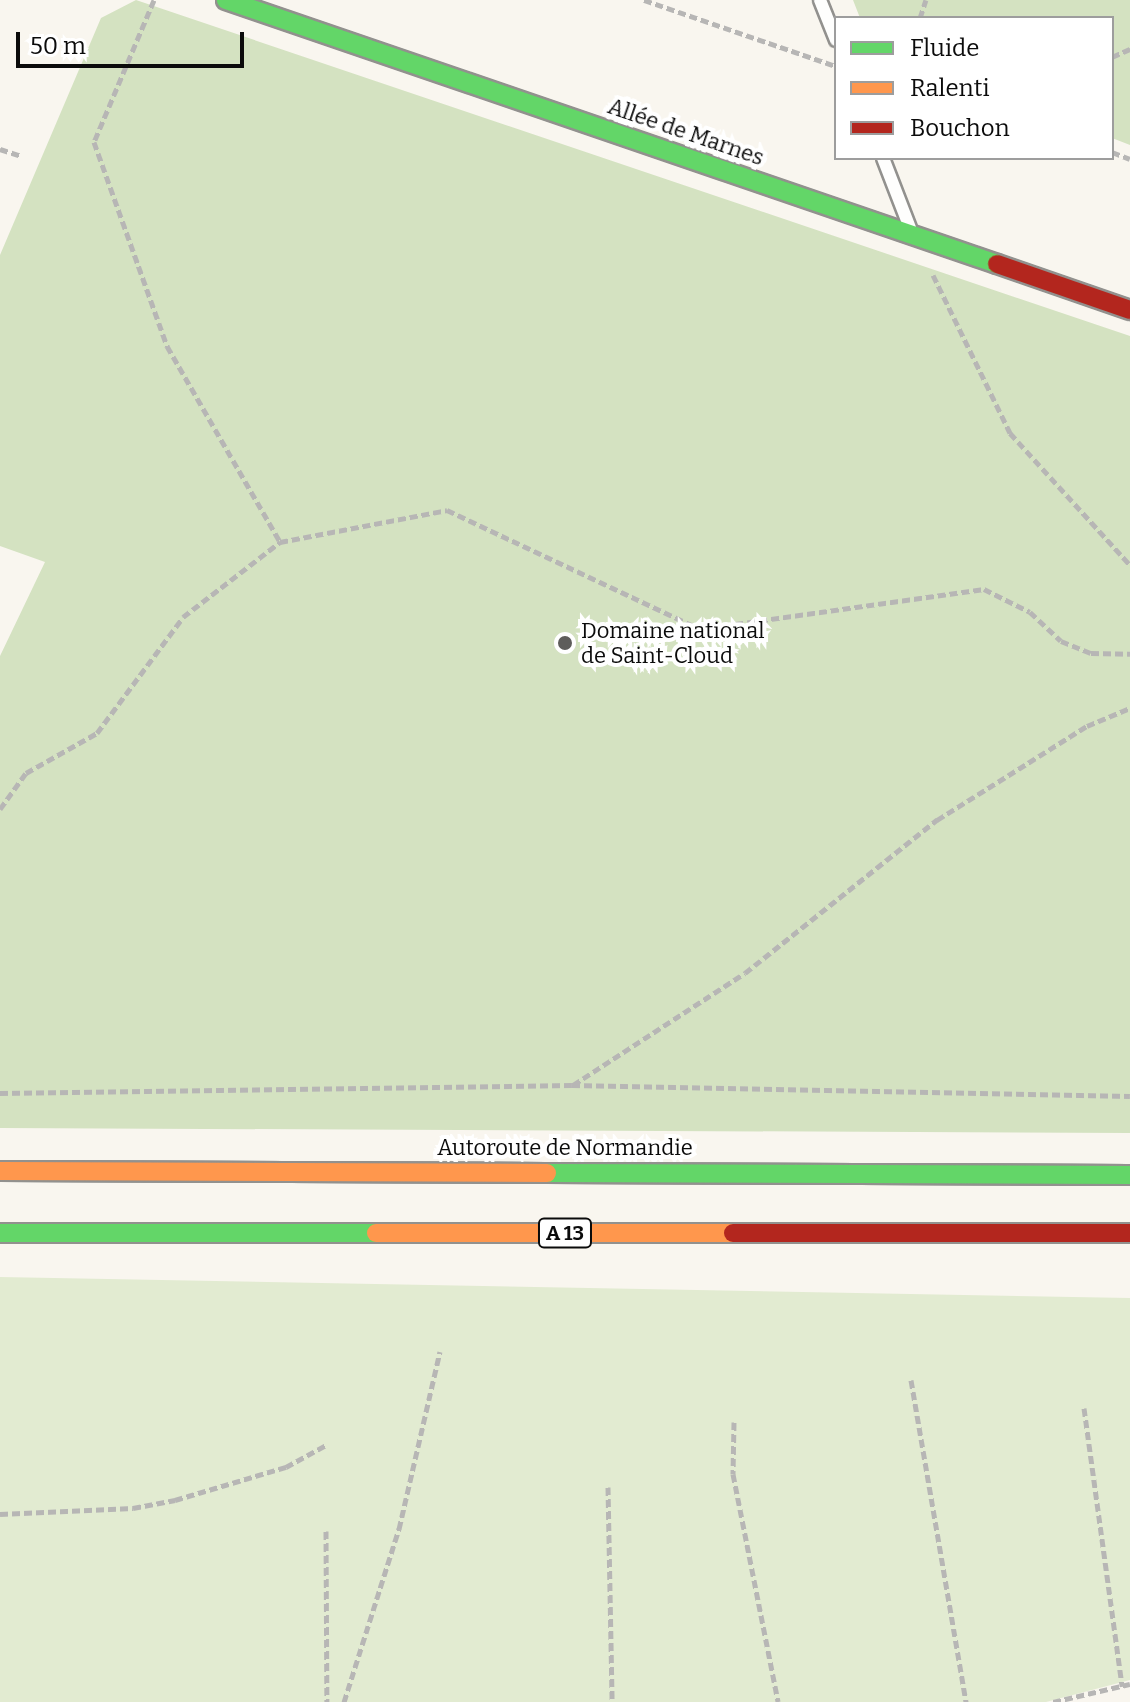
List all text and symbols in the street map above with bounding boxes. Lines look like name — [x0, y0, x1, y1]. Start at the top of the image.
scale bar — [20, 16, 248, 66]
legend — [834, 16, 1114, 160]
text: 50 m — [30, 32, 86, 60]
text: Fluide — [910, 34, 979, 62]
text: Ralenti — [910, 74, 990, 102]
street label: Allée de Marnes — [605, 93, 767, 171]
text: Bouchon — [910, 114, 1010, 142]
place label: Domaine national de Saint-Cloud — [581, 617, 765, 668]
marker: Domaine national de Saint-Cloud — [556, 634, 574, 652]
street label: Autoroute de Normandie — [437, 1135, 693, 1161]
road number: A 13 — [537, 1217, 593, 1249]

